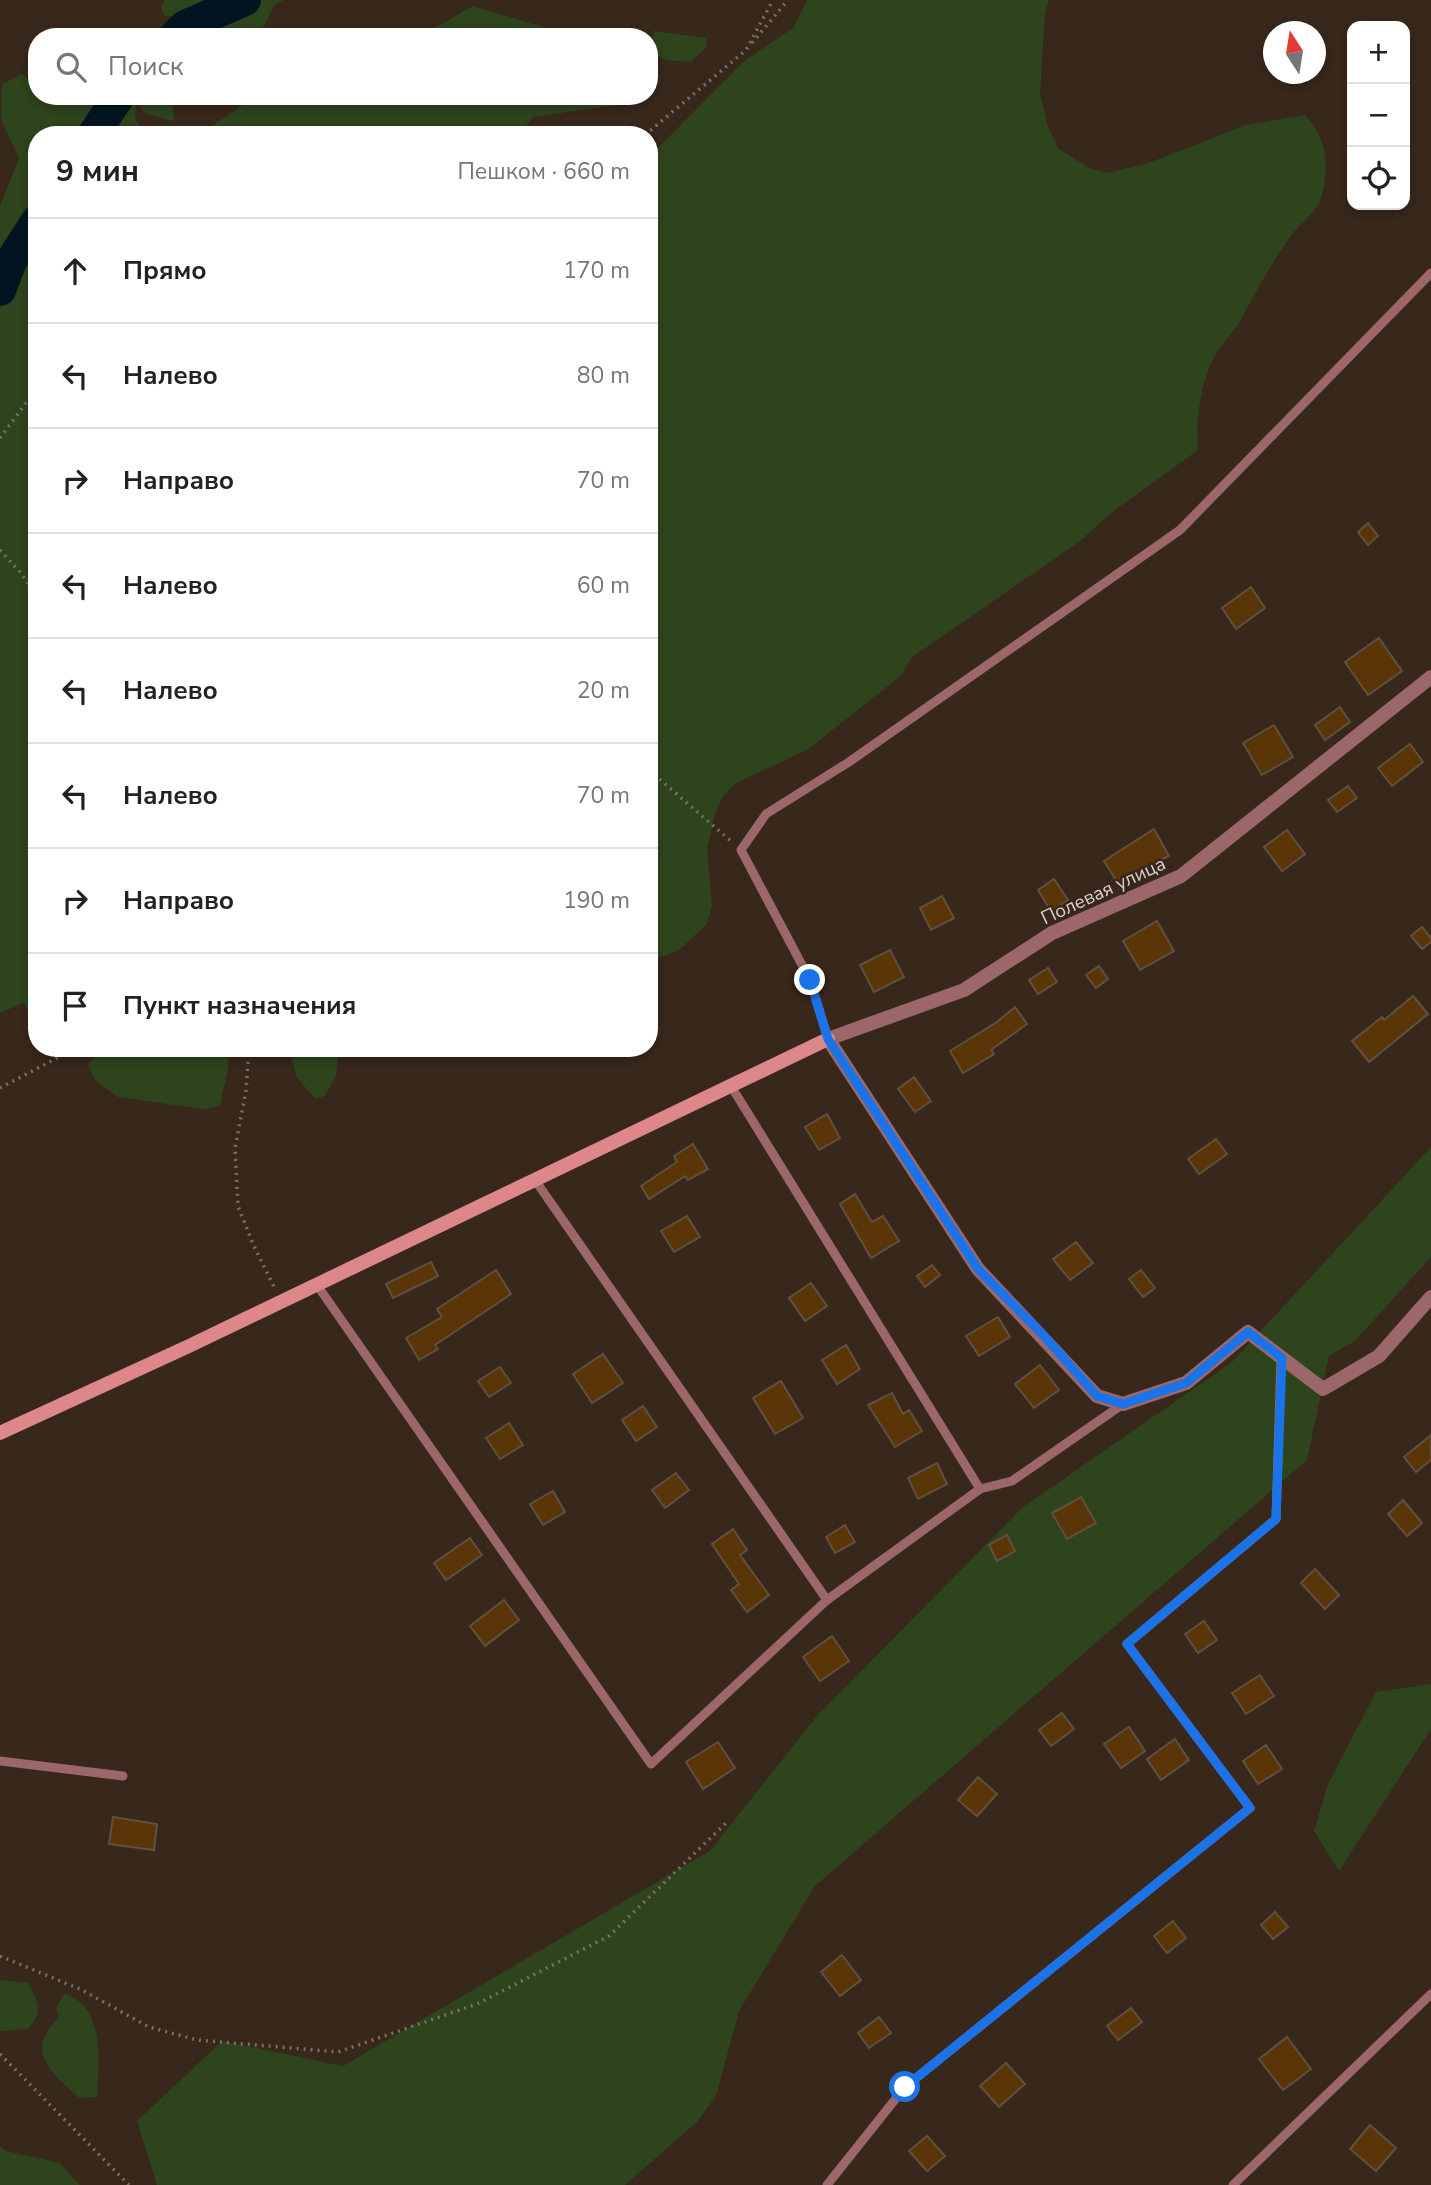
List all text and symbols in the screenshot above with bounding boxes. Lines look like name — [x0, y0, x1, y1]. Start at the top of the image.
north arrow — [1263, 21, 1326, 84]
map controls — [1347, 21, 1410, 210]
button: + — [1347, 21, 1410, 84]
search box — [28, 28, 658, 105]
icon: search — [52, 48, 90, 86]
text: Поиск — [108, 49, 184, 84]
button: − — [1347, 84, 1410, 147]
button: locate — [1347, 147, 1410, 210]
text: 9 мин — [56, 151, 139, 192]
text: Пешком · 660 m — [457, 156, 630, 187]
icon: ahead — [56, 252, 94, 290]
text: Прямо — [123, 253, 207, 288]
text: 170 m — [563, 255, 630, 286]
icon: left — [56, 357, 94, 395]
text: Налево — [123, 358, 218, 393]
text: 80 m — [577, 360, 630, 391]
icon: right — [56, 462, 94, 500]
text: Направо — [123, 463, 234, 498]
text: 70 m — [577, 465, 630, 496]
icon: left — [56, 567, 94, 605]
text: Налево — [123, 568, 218, 603]
text: 60 m — [577, 570, 630, 601]
icon: left — [56, 672, 94, 710]
text: Налево — [123, 673, 218, 708]
text: 20 m — [577, 675, 630, 706]
icon: left — [56, 777, 94, 815]
text: Налево — [123, 778, 218, 813]
text: 70 m — [577, 780, 630, 811]
street label: Полевая улица — [1037, 851, 1170, 931]
icon: right — [56, 882, 94, 920]
text: Направо — [123, 883, 234, 918]
text: 190 m — [563, 885, 630, 916]
route end — [794, 964, 825, 995]
icon: arrive — [56, 987, 94, 1025]
text: Пункт назначения — [123, 988, 356, 1023]
route start — [889, 2071, 920, 2102]

